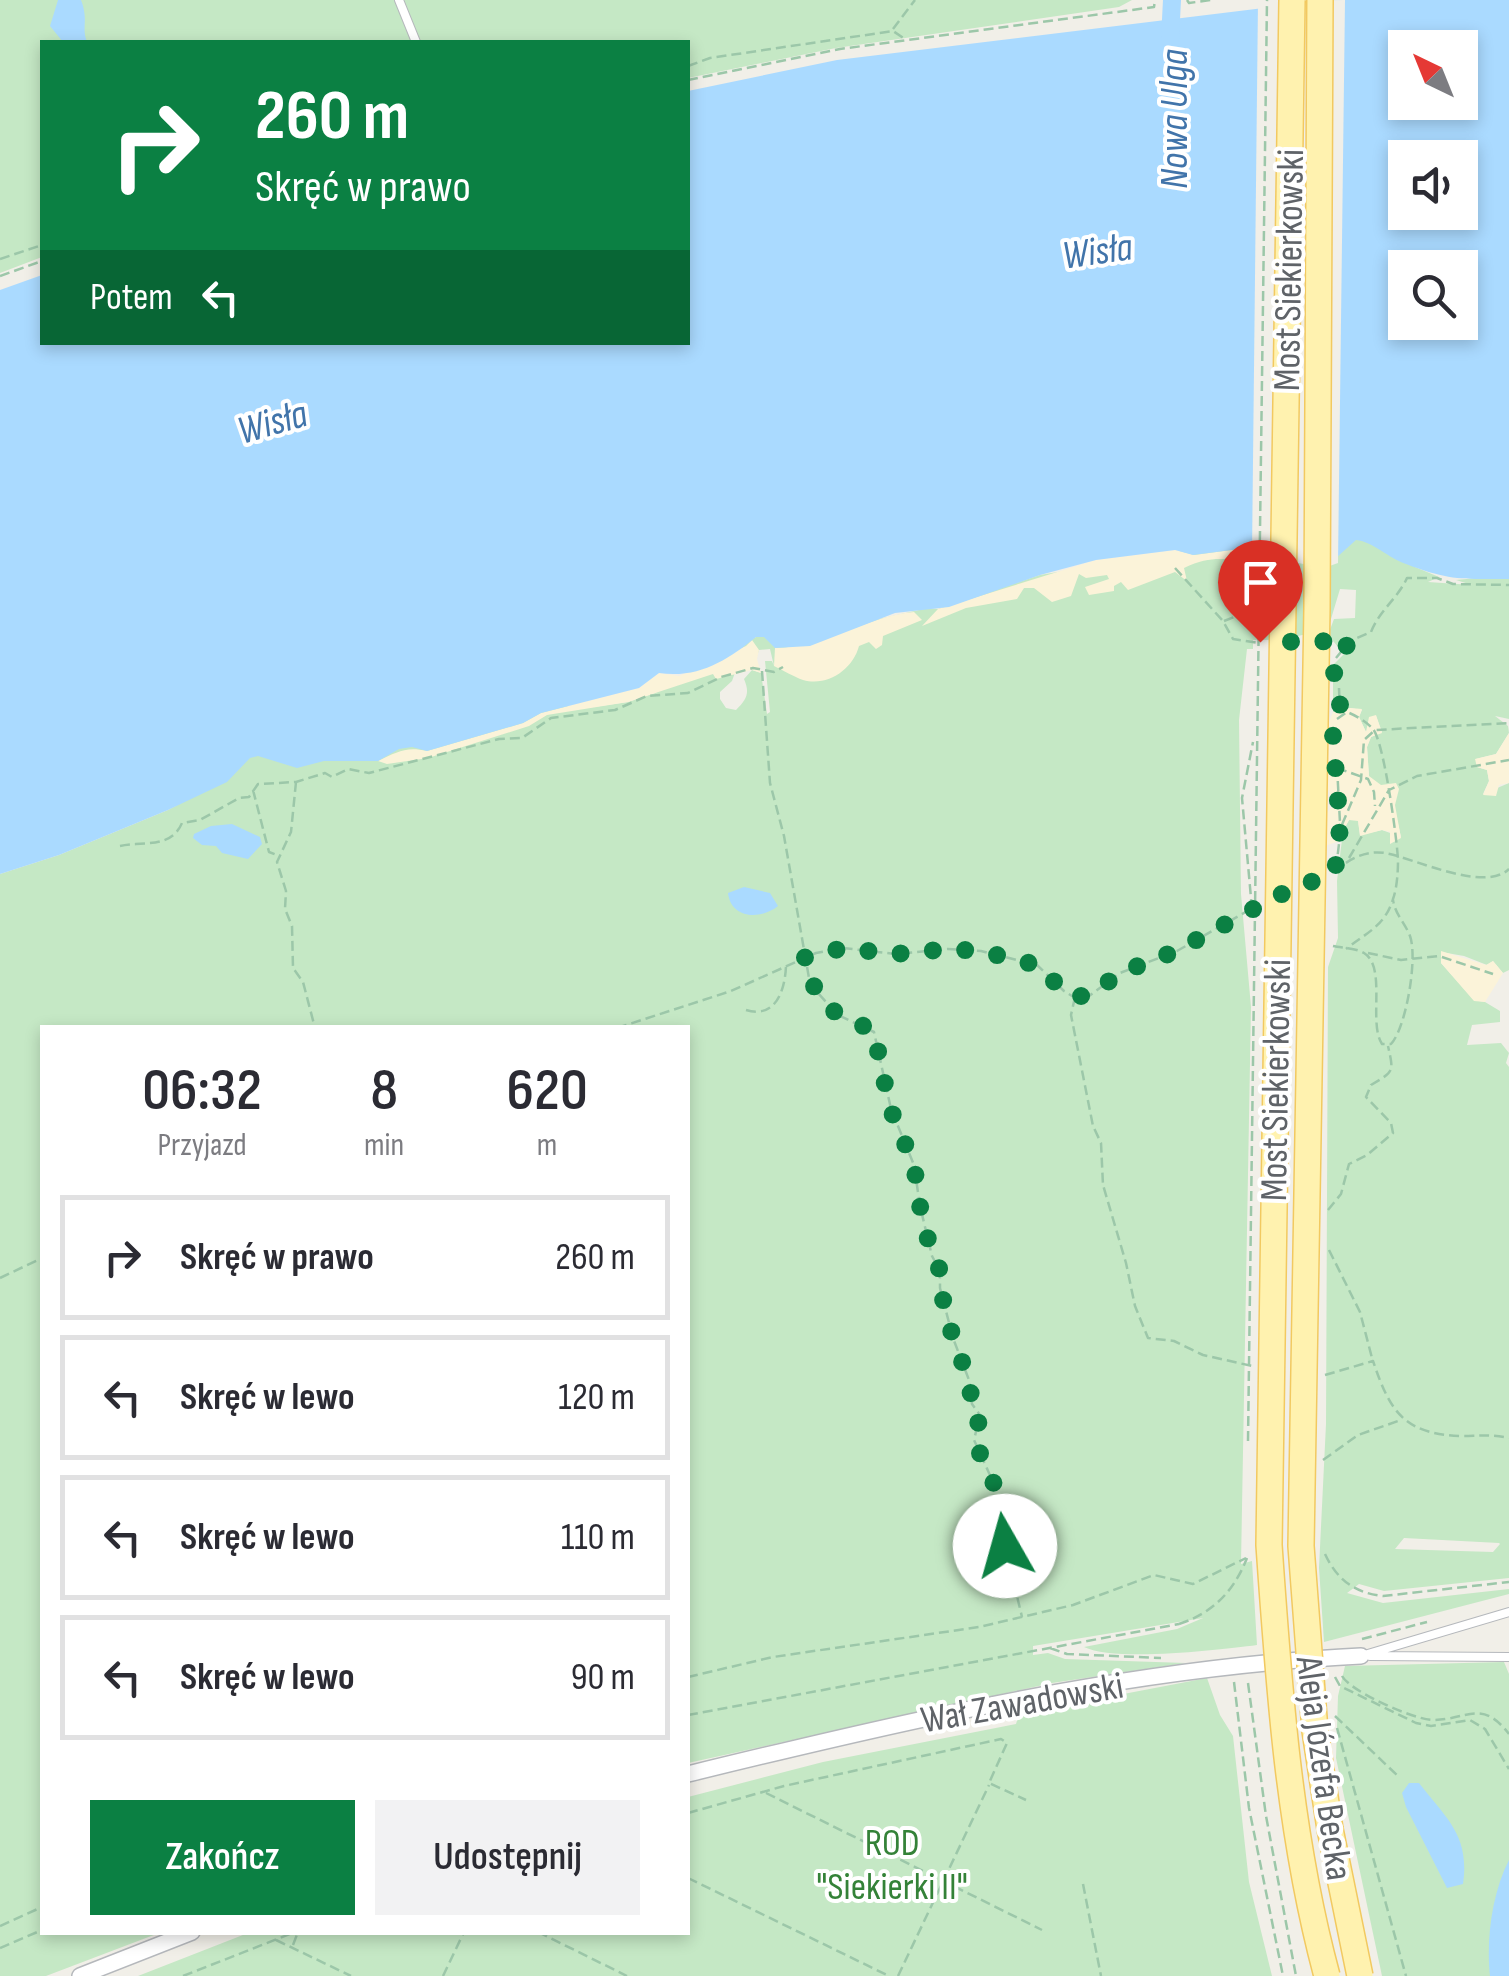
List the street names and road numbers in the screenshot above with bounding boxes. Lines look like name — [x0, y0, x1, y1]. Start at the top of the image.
street label: Most Siekierkowski — [1265, 149, 1314, 391]
street label: Most Siekierkowski — [1252, 959, 1301, 1201]
street label: Aleja Józefa Becka — [1285, 1652, 1362, 1883]
street label: Wał Zawadowski — [918, 1664, 1127, 1743]

